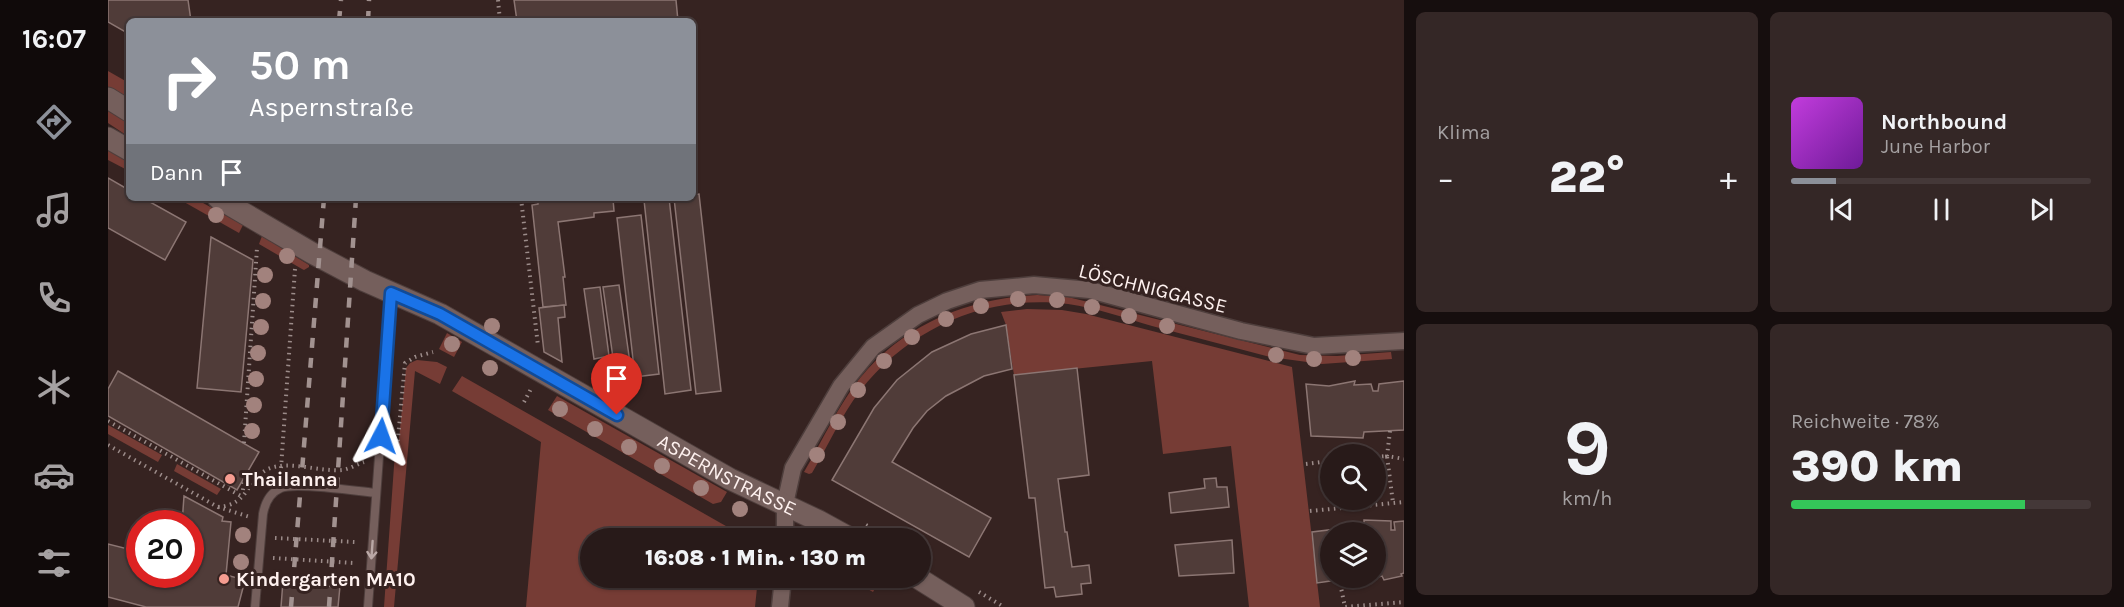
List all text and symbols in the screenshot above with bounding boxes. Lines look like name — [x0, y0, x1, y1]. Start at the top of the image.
text: 16:07 — [22, 23, 86, 55]
text: 50 m — [249, 40, 351, 90]
icon: right — [150, 42, 228, 120]
text: Aspernstraße — [249, 91, 414, 123]
icon: directions — [33, 101, 75, 143]
text: Northbound — [1881, 109, 2007, 135]
text: Klima — [1437, 121, 1490, 144]
text: June Harbor — [1881, 135, 1990, 158]
text: 22° — [1549, 151, 1625, 203]
icon: arrive — [215, 156, 248, 189]
text: − — [1437, 159, 1454, 197]
text: + — [1720, 159, 1737, 197]
text: Dann — [150, 160, 203, 186]
icon: music — [33, 189, 75, 231]
icon: previous — [1825, 193, 1858, 226]
icon: pause — [1925, 193, 1958, 226]
icon: next — [2025, 193, 2058, 226]
street label: LÖSCHNIGGASSE — [1076, 259, 1229, 318]
icon: phone — [33, 277, 75, 319]
pin — [591, 353, 642, 415]
icon: arrive — [600, 362, 633, 395]
icon: climate — [33, 366, 75, 408]
text: 9 — [1563, 402, 1611, 494]
position arrow — [349, 404, 413, 468]
text: Reichweite · 78% — [1791, 410, 1940, 433]
street label: ASPERNSTRASSE — [654, 429, 800, 521]
text: 390 km — [1791, 440, 1963, 492]
map controls — [1320, 444, 1386, 588]
button: search — [1320, 444, 1386, 510]
icon: car — [33, 454, 75, 496]
place label: Thailanna — [242, 468, 338, 491]
marker: Thailanna — [223, 472, 237, 486]
text: km/h — [1562, 487, 1612, 510]
speed limit sign: 20 — [126, 510, 204, 588]
button: layers — [1320, 522, 1386, 588]
one-way arrow — [367, 539, 378, 559]
icon: filters — [33, 542, 75, 584]
text: 16:08 · 1 Min. · 130 m — [645, 545, 866, 571]
place label: Kindergarten MA10 — [236, 568, 416, 591]
marker: Kindergarten MA10 — [217, 572, 231, 586]

